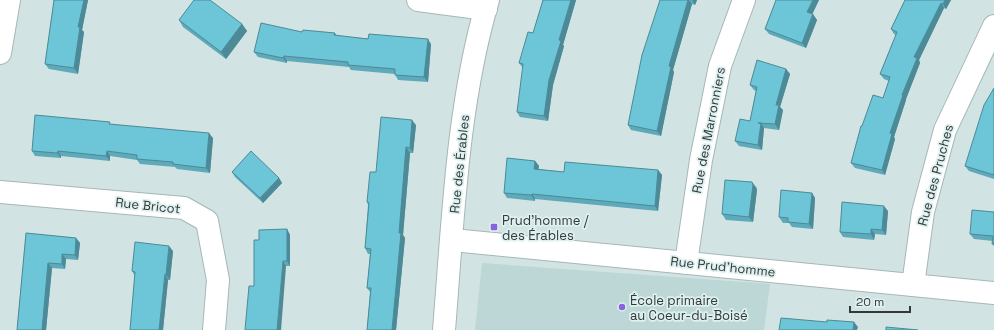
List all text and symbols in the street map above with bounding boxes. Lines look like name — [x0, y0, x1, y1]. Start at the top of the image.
street label: Rue des Marronniers — [688, 65, 729, 195]
street label: Rue des Érables — [446, 114, 473, 214]
street label: Rue des Pruches — [914, 122, 957, 228]
street label: Rue Bricot — [115, 194, 181, 217]
place label: Prud'homme / des Érables — [502, 212, 589, 244]
marker: Prud'homme / des Érables — [489, 222, 499, 232]
street label: Rue Prud'homme — [670, 253, 776, 280]
scale bar — [850, 288, 910, 314]
place label: École primaire au Coeur‑du‑Boisé — [630, 292, 748, 324]
text: 20 m — [856, 294, 884, 310]
marker: École primaire au Coeur‑du‑Boisé — [617, 302, 627, 312]

